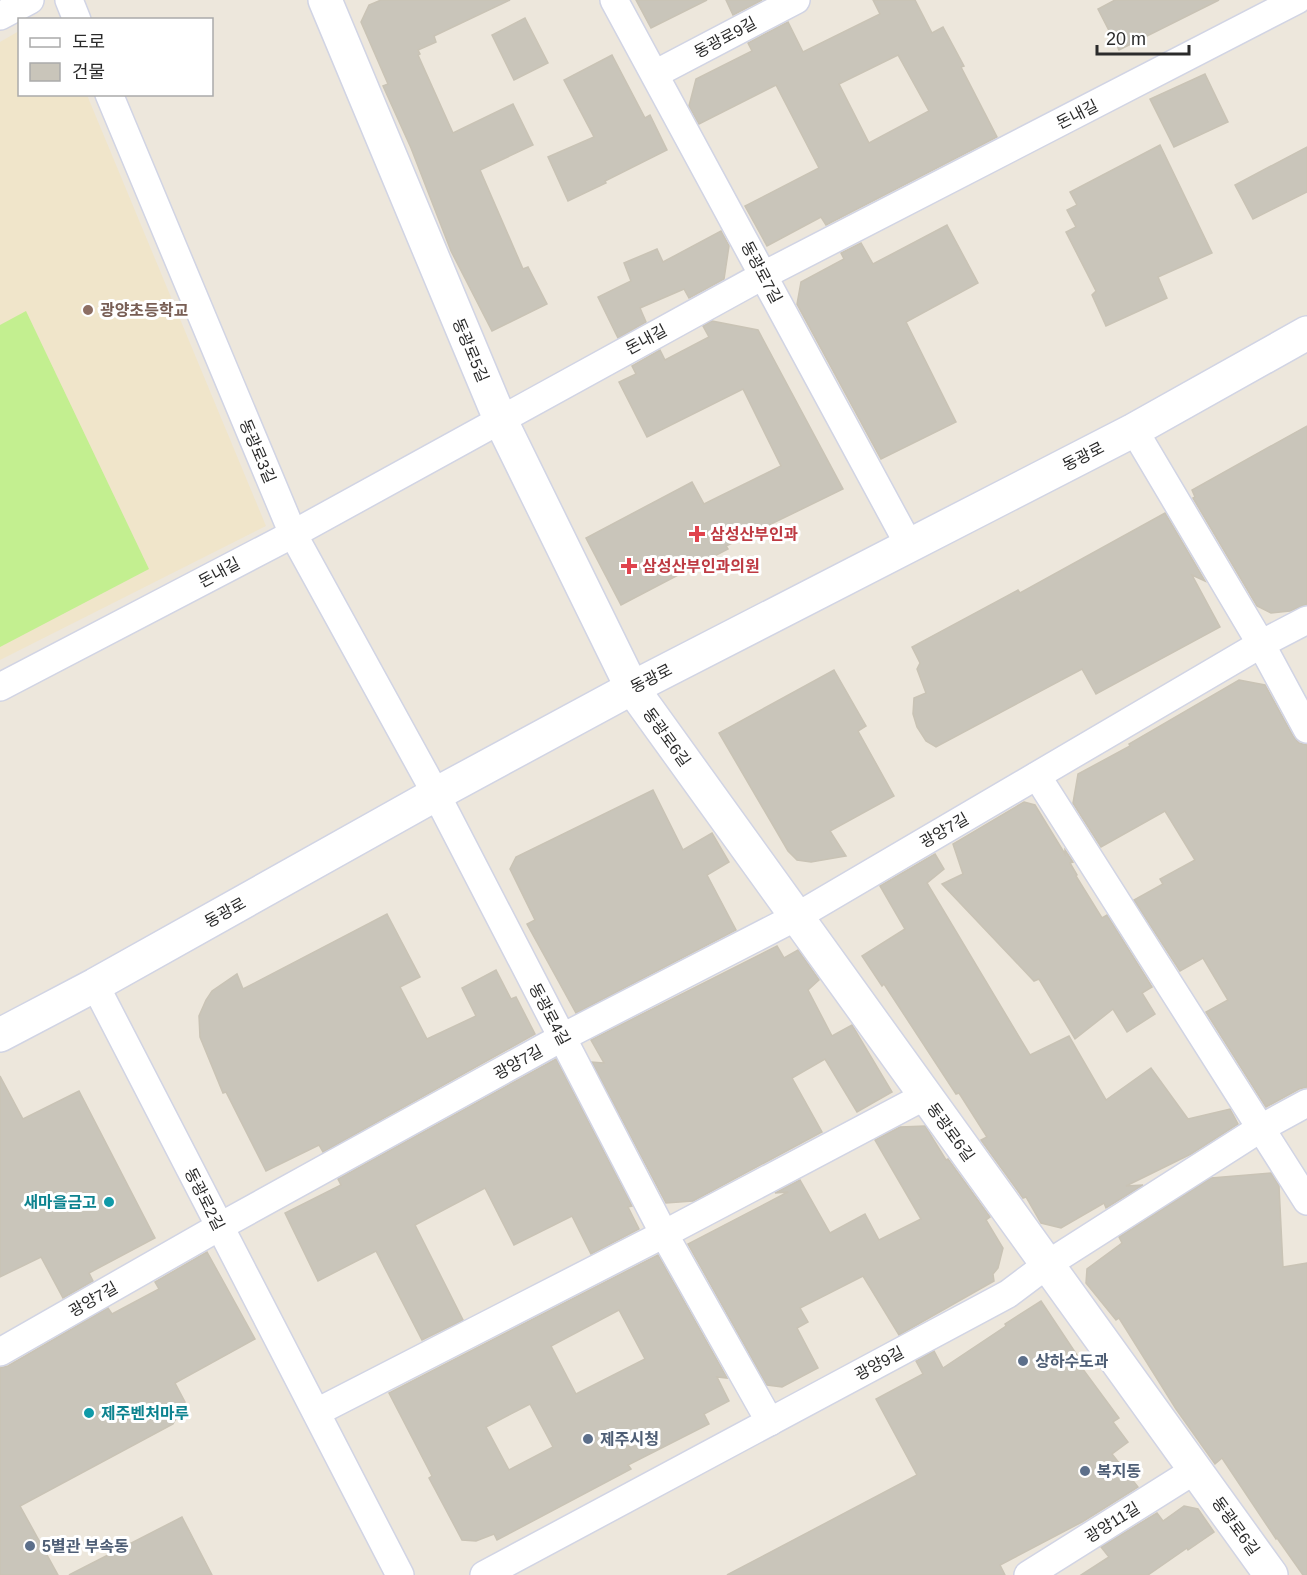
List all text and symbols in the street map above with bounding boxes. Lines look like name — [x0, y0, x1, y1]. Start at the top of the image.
street label: 동광로9길 — [691, 14, 759, 61]
legend — [18, 18, 213, 96]
scale bar — [1097, 18, 1188, 56]
text: 20 m — [1106, 29, 1146, 49]
text: 도로 — [72, 32, 105, 52]
text: 건물 — [72, 62, 105, 82]
street label: 돈내길 — [1054, 97, 1101, 132]
street label: 동광로7길 — [738, 238, 785, 306]
place label: 광양초등학교 — [100, 301, 189, 319]
marker: 광양초등학교 — [81, 303, 95, 317]
street label: 동광로5길 — [449, 316, 492, 385]
street label: 돈내길 — [623, 322, 670, 357]
street label: 동광로3길 — [236, 417, 279, 486]
street label: 동광로 — [1060, 439, 1107, 474]
marker: 삼성산부인과 — [688, 525, 706, 543]
place label: 삼성산부인과 — [710, 526, 798, 543]
street label: 돈내길 — [196, 555, 243, 590]
marker: 삼성산부인과의원 — [620, 557, 638, 575]
place label: 삼성산부인과의원 — [642, 558, 760, 575]
street label: 동광로 — [628, 661, 675, 696]
street label: 동광로6길 — [640, 705, 693, 770]
street label: 광양7길 — [917, 810, 971, 851]
street label: 동광로 — [202, 894, 249, 931]
street label: 동광로4길 — [526, 980, 573, 1048]
street label: 광양7길 — [491, 1042, 546, 1083]
street label: 동광로6길 — [924, 1100, 977, 1165]
street label: 동광로2길 — [182, 1165, 228, 1233]
place label: 새마을금고 — [23, 1194, 97, 1211]
marker: 새마을금고 — [102, 1195, 116, 1209]
street label: 광양7길 — [66, 1279, 120, 1320]
street label: 광양9길 — [852, 1343, 907, 1383]
place label: 상하수도과 — [1035, 1353, 1109, 1370]
marker: 상하수도과 — [1016, 1354, 1030, 1368]
place label: 제주벤처마루 — [101, 1405, 189, 1422]
marker: 제주벤처마루 — [82, 1406, 96, 1420]
place label: 제주시청 — [600, 1431, 659, 1448]
marker: 제주시청 — [581, 1432, 595, 1446]
place label: 복지동 — [1097, 1463, 1141, 1480]
marker: 복지동 — [1078, 1464, 1092, 1478]
street label: 동광로6길 — [1209, 1494, 1262, 1559]
street label: 광양11길 — [1082, 1499, 1143, 1546]
place label: 5별관 부속동 — [42, 1538, 129, 1555]
marker: 5별관 부속동 — [23, 1539, 37, 1553]

